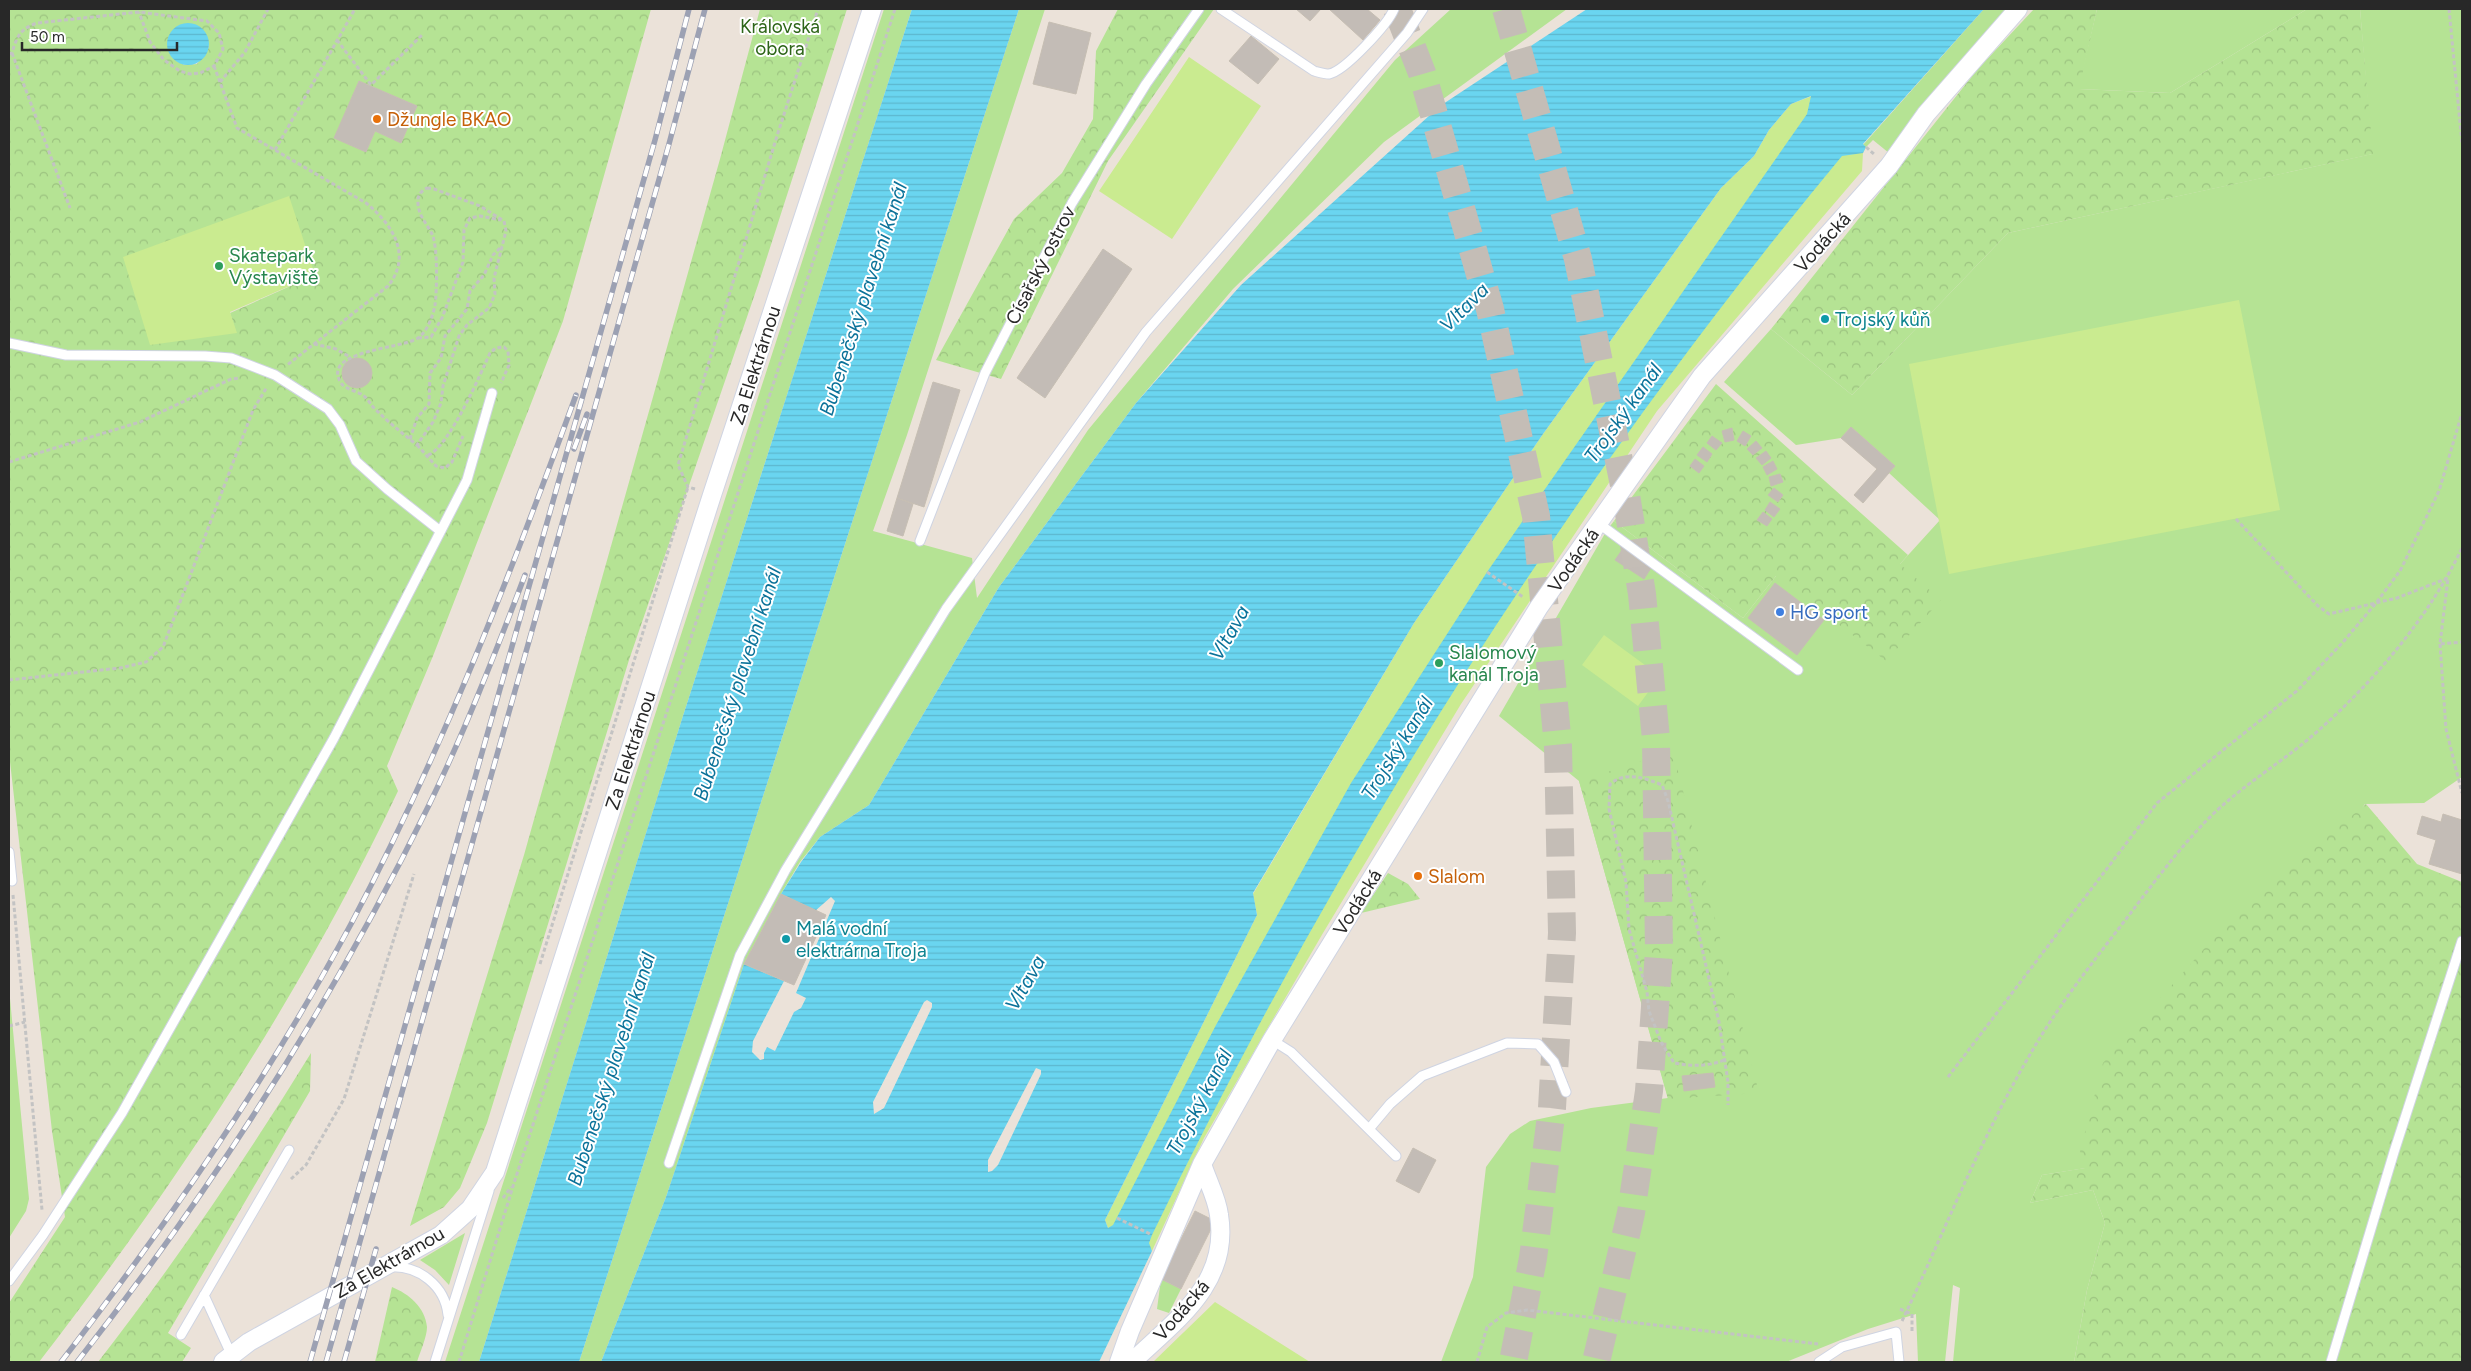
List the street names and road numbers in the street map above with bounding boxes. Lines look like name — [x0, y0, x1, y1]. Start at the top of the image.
street label: Císařský ostrov — [1001, 202, 1080, 328]
street label: Vodácká — [1789, 207, 1855, 277]
street label: Za Elektrárnou — [725, 303, 785, 427]
street label: Vodácká — [1543, 524, 1604, 597]
street label: Za Elektrárnou — [600, 688, 660, 812]
street label: Vodácká — [1328, 865, 1387, 939]
street label: Za Elektrárnou — [330, 1222, 448, 1303]
street label: Vodácká — [1149, 1275, 1214, 1345]

